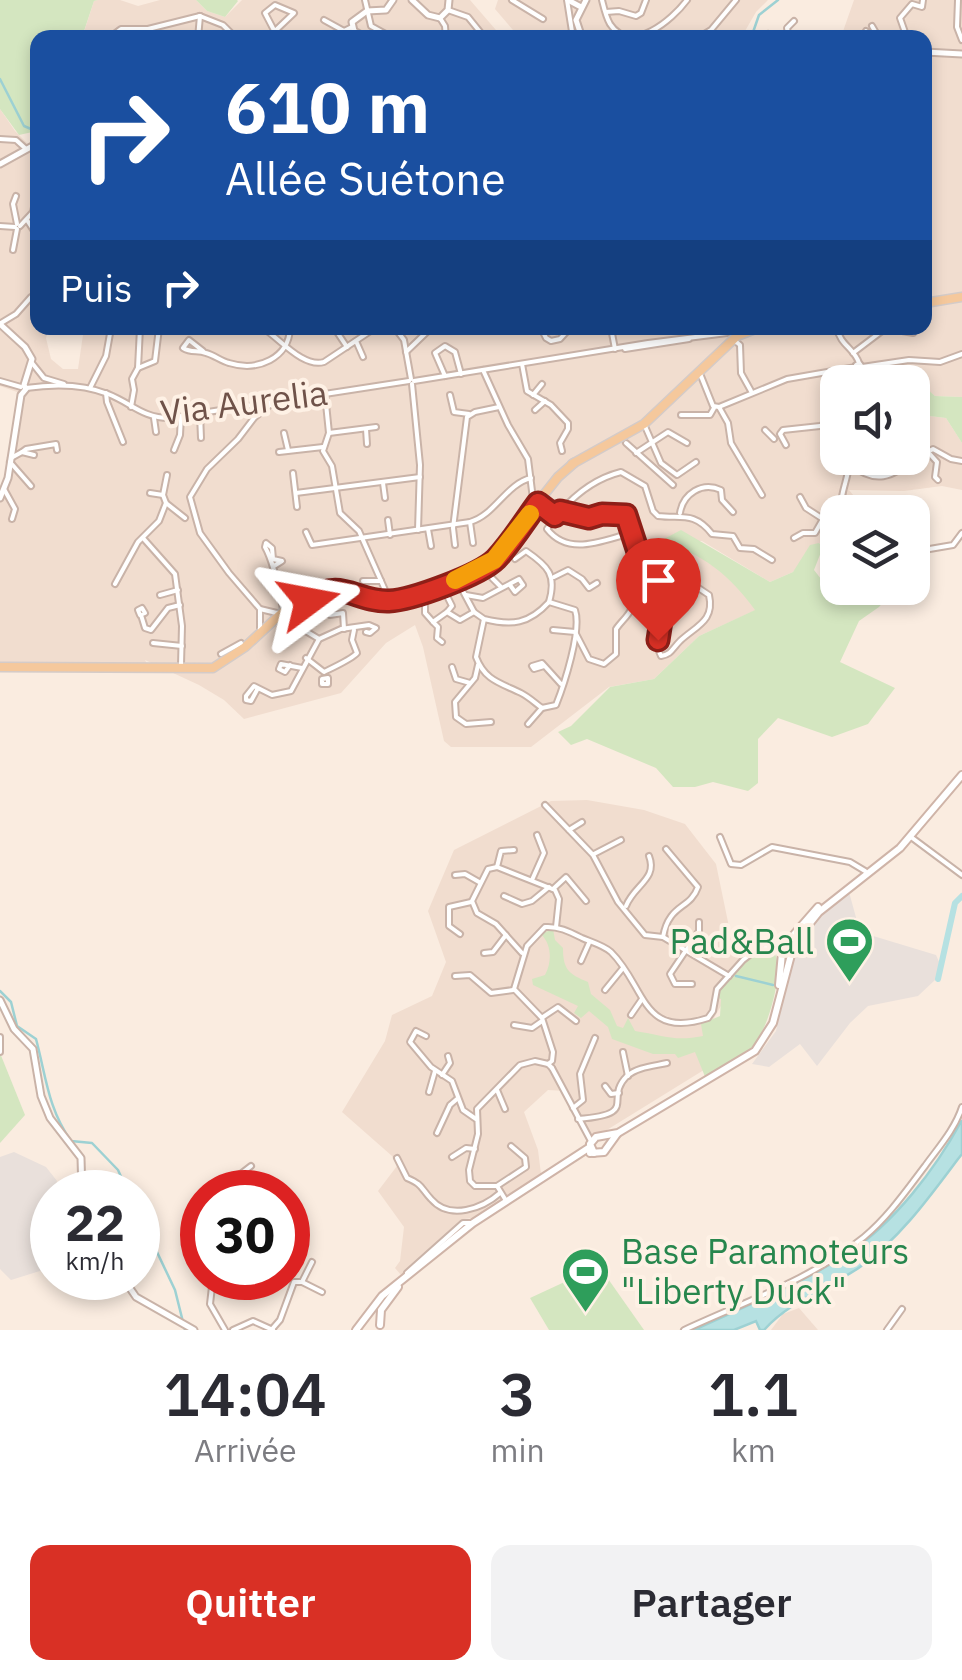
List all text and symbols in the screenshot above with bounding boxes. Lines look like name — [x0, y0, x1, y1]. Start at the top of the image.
text: 610 m — [225, 61, 430, 152]
icon: right — [60, 70, 190, 200]
text: Allée Suétone — [225, 149, 506, 207]
icon: right — [153, 260, 208, 315]
text: Puis — [60, 263, 133, 312]
map controls — [820, 365, 930, 605]
button: sound — [820, 365, 930, 475]
street label: Via Aurelia — [158, 369, 330, 435]
button: layers — [820, 495, 930, 605]
pin — [616, 538, 701, 641]
position arrow — [257, 549, 361, 653]
icon: arrive — [631, 553, 686, 608]
sports icon: Pad&Ball — [823, 916, 875, 984]
place label: Pad&Ball — [669, 918, 814, 964]
speed limit sign: 30 — [180, 1170, 310, 1300]
text: 22 — [65, 1190, 125, 1255]
place label: Base Paramoteurs "Liberty Duck" — [621, 1228, 909, 1314]
text: km/h — [66, 1244, 124, 1277]
sports icon: Base Paramoteurs "Liberty Duck" — [560, 1246, 612, 1314]
text: 14:04 — [164, 1354, 327, 1433]
text: 3 — [500, 1354, 536, 1433]
text: 1.1 — [708, 1354, 798, 1433]
text: Arrivée — [194, 1429, 297, 1471]
text: min — [491, 1429, 545, 1471]
text: km — [731, 1429, 776, 1471]
button: Quitter — [30, 1545, 471, 1660]
button: Partager — [491, 1545, 932, 1660]

